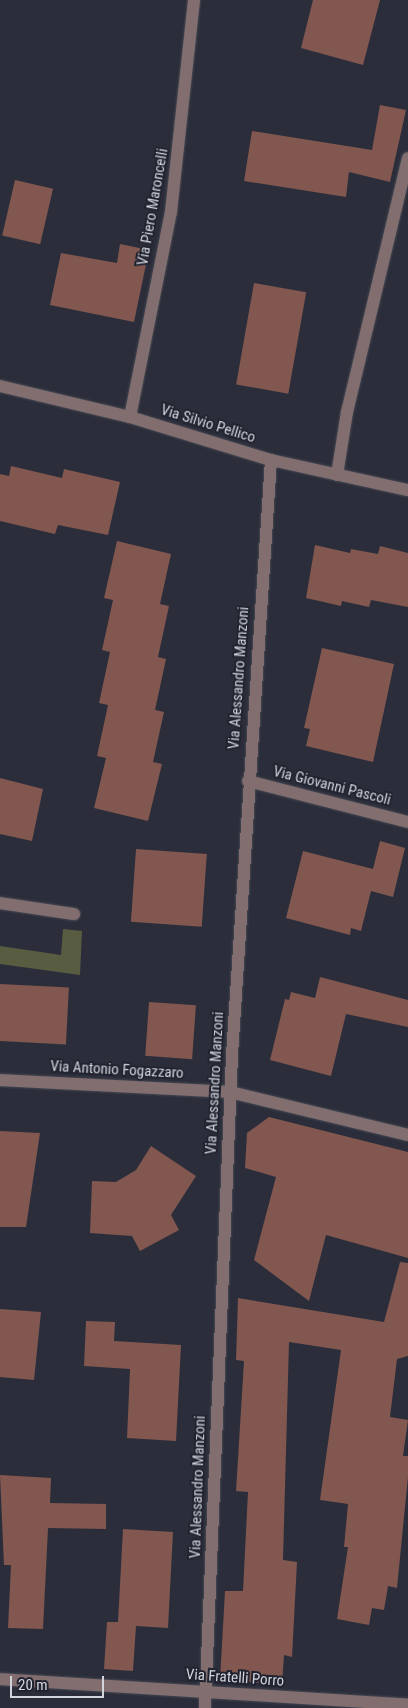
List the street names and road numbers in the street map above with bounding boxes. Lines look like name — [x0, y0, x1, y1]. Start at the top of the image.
street label: Via Piero Maroncelli — [134, 147, 172, 267]
street label: Via Silvio Pellico — [159, 401, 257, 447]
street label: Via Alessandro Manzoni — [225, 606, 253, 750]
street label: Via Giovanni Pascoli — [271, 763, 393, 809]
street label: Via Alessandro Manzoni — [202, 1011, 228, 1155]
street label: Via Antonio Fogazzaro — [50, 1058, 184, 1082]
street label: Via Alessandro Manzoni — [187, 1415, 209, 1559]
street label: Via Fratelli Porro — [185, 1666, 285, 1690]

